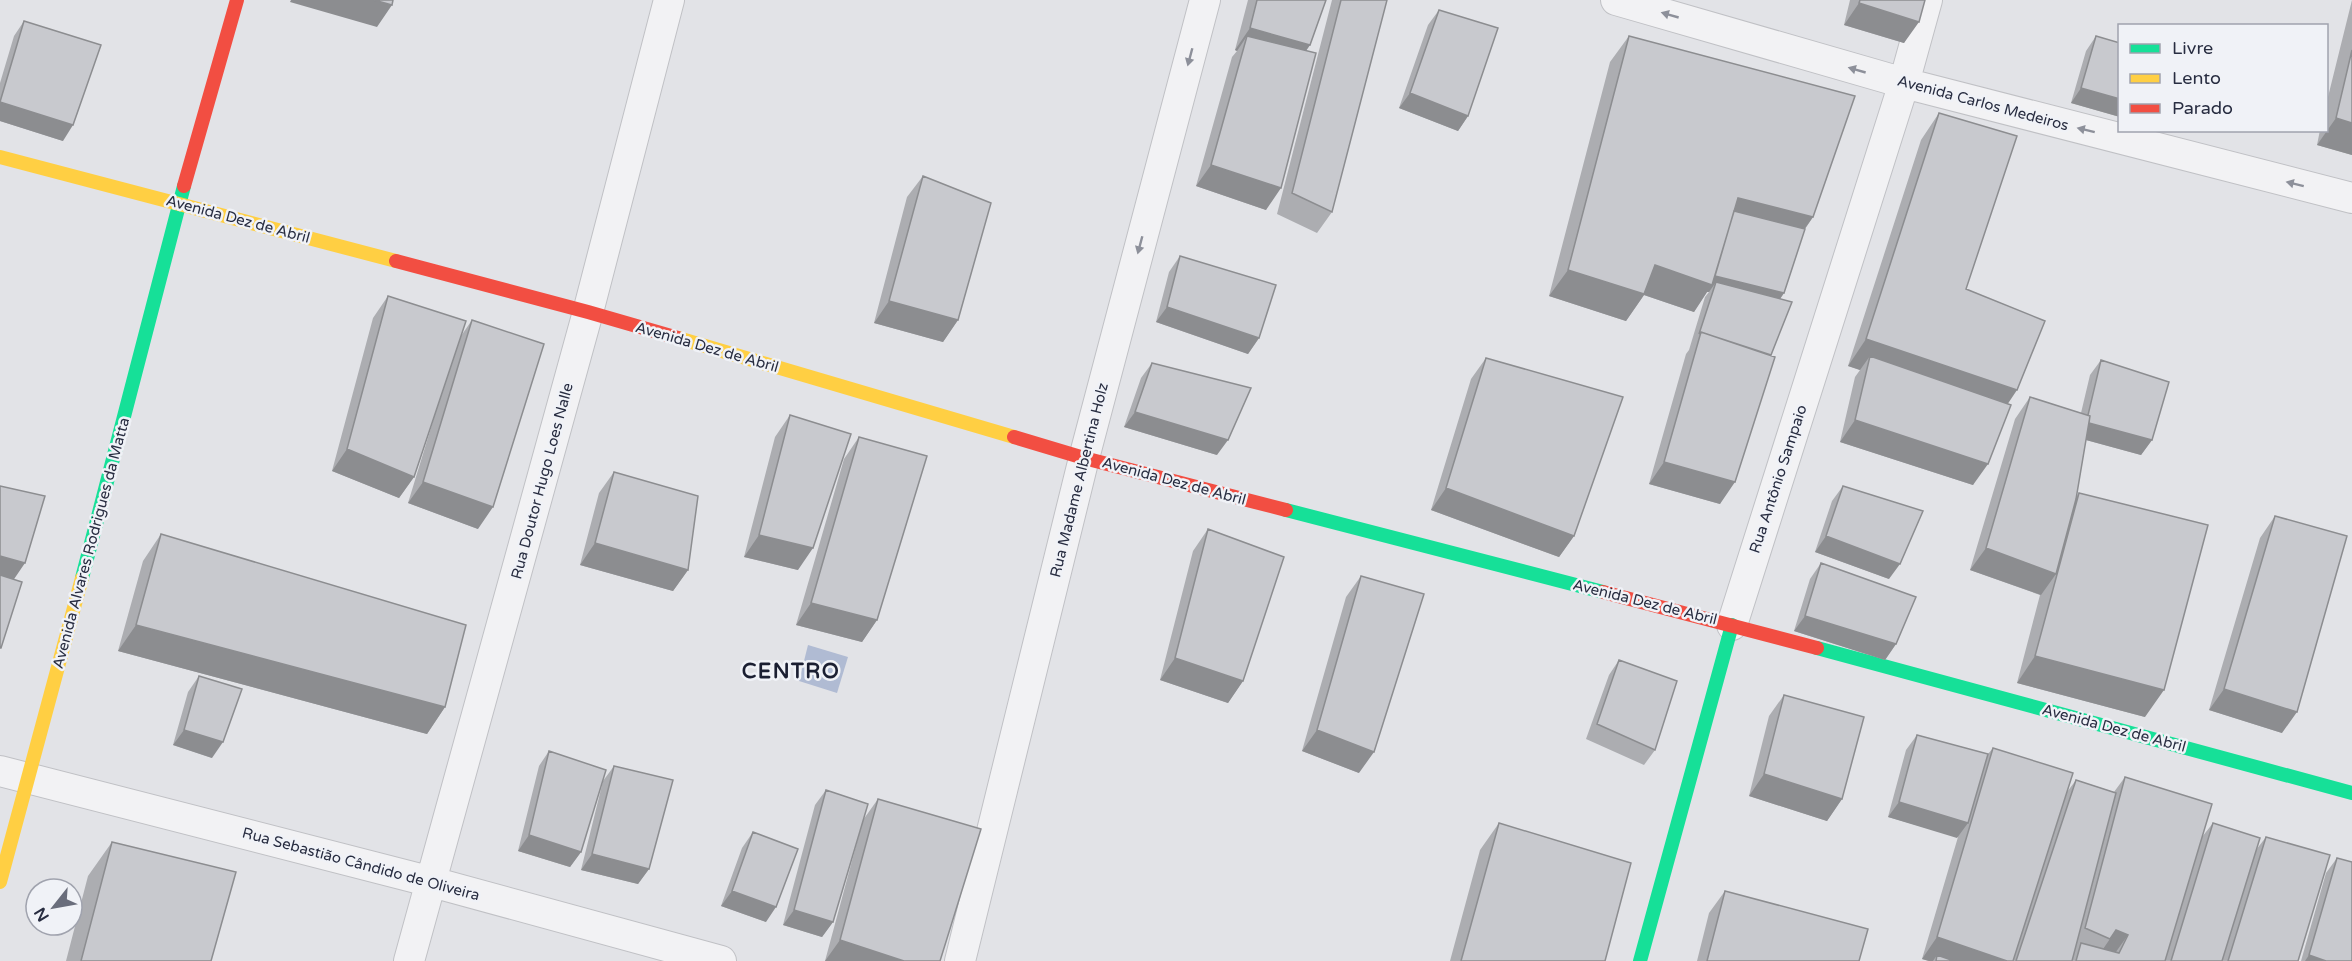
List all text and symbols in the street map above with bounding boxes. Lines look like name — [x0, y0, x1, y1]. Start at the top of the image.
one-way arrow — [1661, 10, 1679, 20]
legend — [2118, 24, 2328, 132]
text: Livre — [2172, 37, 2213, 59]
one-way arrow — [1185, 48, 1194, 66]
one-way arrow — [1848, 65, 1866, 74]
text: Lento — [2172, 67, 2221, 89]
street label: Avenida Carlos Medeiros — [1895, 71, 2071, 135]
text: Parado — [2172, 97, 2233, 119]
one-way arrow — [2077, 125, 2095, 134]
one-way arrow — [2286, 178, 2305, 188]
street label: Avenida Dez de Abril — [164, 191, 312, 247]
one-way arrow — [1135, 236, 1145, 254]
street label: Avenida Dez de Abril — [633, 318, 781, 376]
street label: Rua Doutor Hugo Loes Nalle — [507, 381, 577, 581]
street label: Rua Madame Albertina Holz — [1046, 381, 1112, 579]
street label: Rua Antônio Sampaio — [1745, 402, 1811, 556]
street label: Avenida Alvares Rodrigues da Matta — [49, 415, 133, 671]
street label: Avenida Dez de Abril — [1100, 453, 1248, 509]
street label: Avenida Dez de Abril — [1571, 575, 1719, 629]
district label: CENTRO — [742, 659, 840, 684]
street label: Avenida Dez de Abril — [2040, 700, 2188, 756]
street label: Rua Sebastião Cândido de Oliveira — [240, 824, 482, 904]
north arrow — [24, 877, 84, 937]
text: N — [30, 904, 54, 925]

